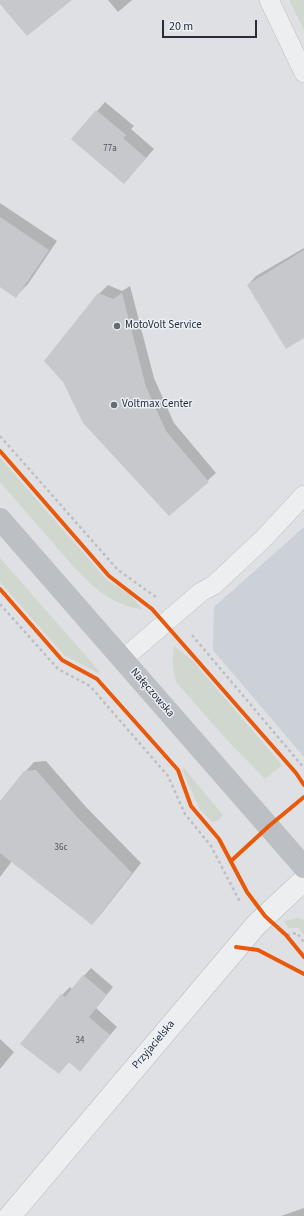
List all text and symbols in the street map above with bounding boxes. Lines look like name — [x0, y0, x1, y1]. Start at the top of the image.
scale bar — [164, 12, 259, 38]
text: 20 m — [169, 18, 193, 35]
house number: 77a — [103, 144, 117, 154]
place label: MotoVolt Service — [125, 319, 202, 333]
marker: MotoVolt Service — [112, 321, 122, 331]
place label: Voltmax Center — [122, 398, 192, 412]
marker: Voltmax Center — [109, 400, 119, 410]
street label: Nałęczowska — [127, 666, 177, 720]
house number: 36c — [54, 843, 68, 853]
street label: Przyjacielska — [130, 1018, 178, 1072]
house number: 34 — [76, 1036, 84, 1046]

